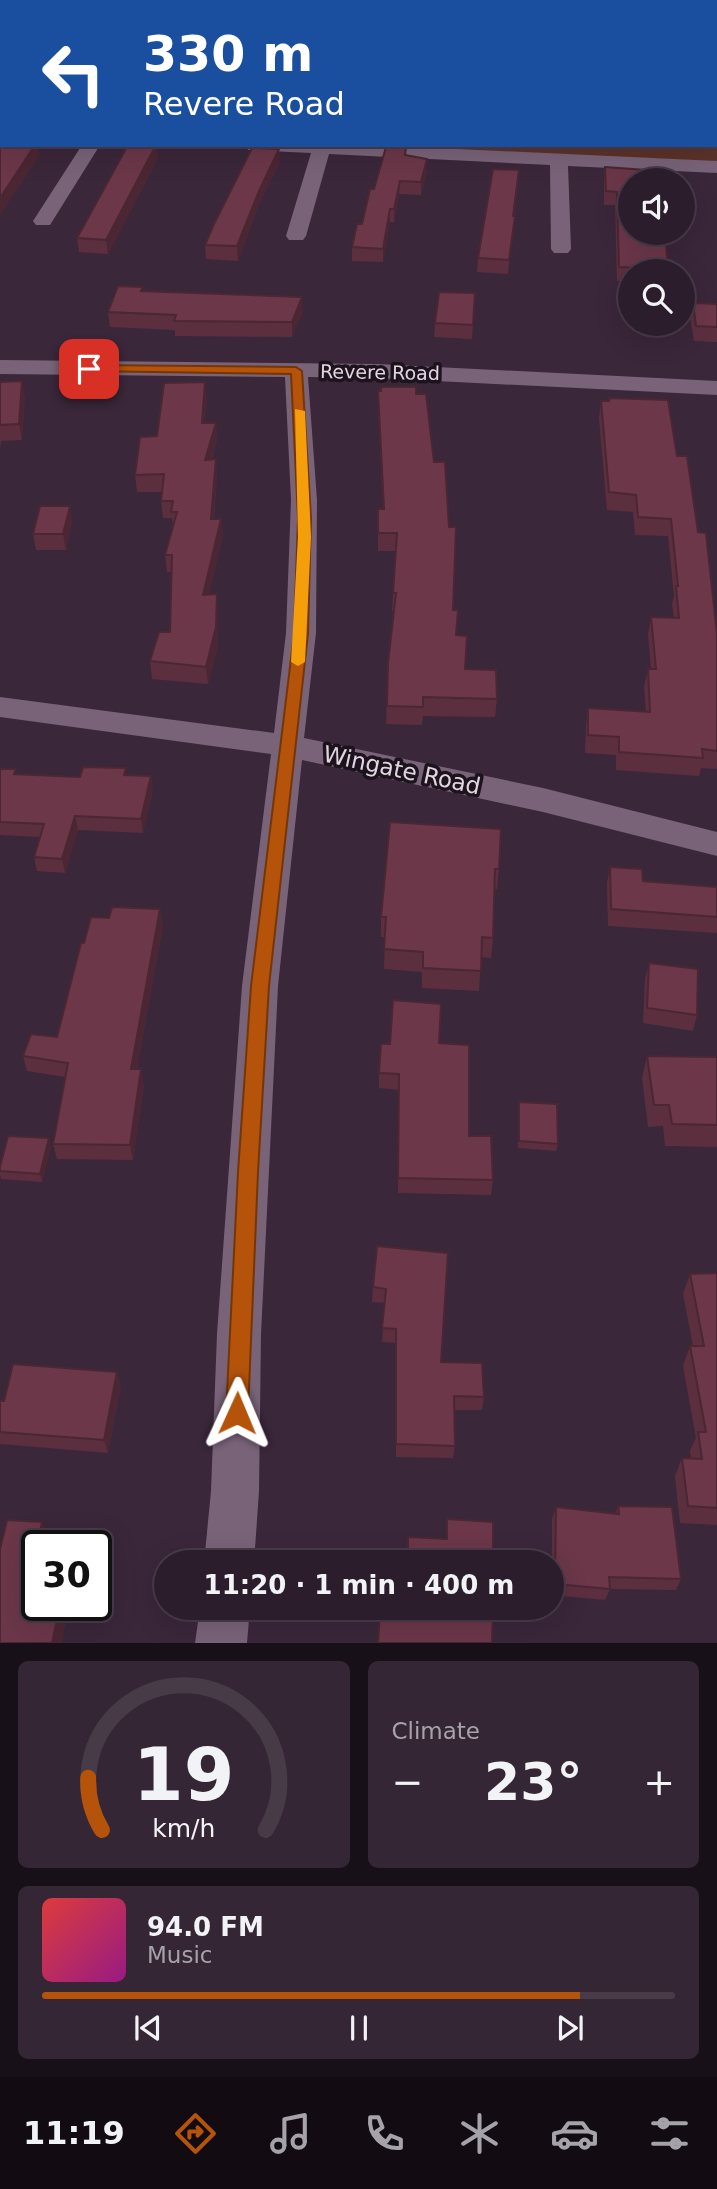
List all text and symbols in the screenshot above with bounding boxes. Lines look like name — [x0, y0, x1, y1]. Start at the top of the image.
text: 330 m — [143, 26, 313, 83]
icon: left — [28, 28, 119, 119]
text: Revere Road — [143, 85, 345, 123]
map controls — [618, 168, 695, 336]
button: sound — [618, 168, 695, 245]
button: search — [618, 259, 695, 336]
pin — [59, 339, 119, 399]
icon: arrive — [70, 350, 108, 388]
street label: Revere Road — [320, 360, 440, 384]
street label: Wingate Road — [321, 741, 483, 799]
position arrow — [200, 1376, 274, 1450]
speed limit sign: 30 — [21, 1530, 112, 1621]
text: 11:20 · 1 min · 400 m — [204, 1570, 514, 1600]
text: Climate — [392, 1718, 480, 1744]
text: 19 — [133, 1733, 234, 1818]
text: 23° — [484, 1752, 582, 1812]
text: − — [392, 1760, 423, 1804]
text: + — [643, 1760, 675, 1804]
text: km/h — [152, 1814, 215, 1843]
text: 94.0 FM — [147, 1912, 264, 1942]
text: Music — [147, 1942, 212, 1968]
icon: previous — [129, 2009, 167, 2047]
icon: pause — [340, 2009, 378, 2047]
icon: next — [551, 2009, 589, 2047]
icon: directions — [171, 2109, 220, 2158]
icon: music — [266, 2109, 315, 2158]
icon: phone — [360, 2109, 409, 2158]
icon: climate — [455, 2109, 504, 2158]
icon: car — [550, 2109, 599, 2158]
icon: filters — [645, 2109, 694, 2158]
text: 11:19 — [23, 2114, 125, 2152]

